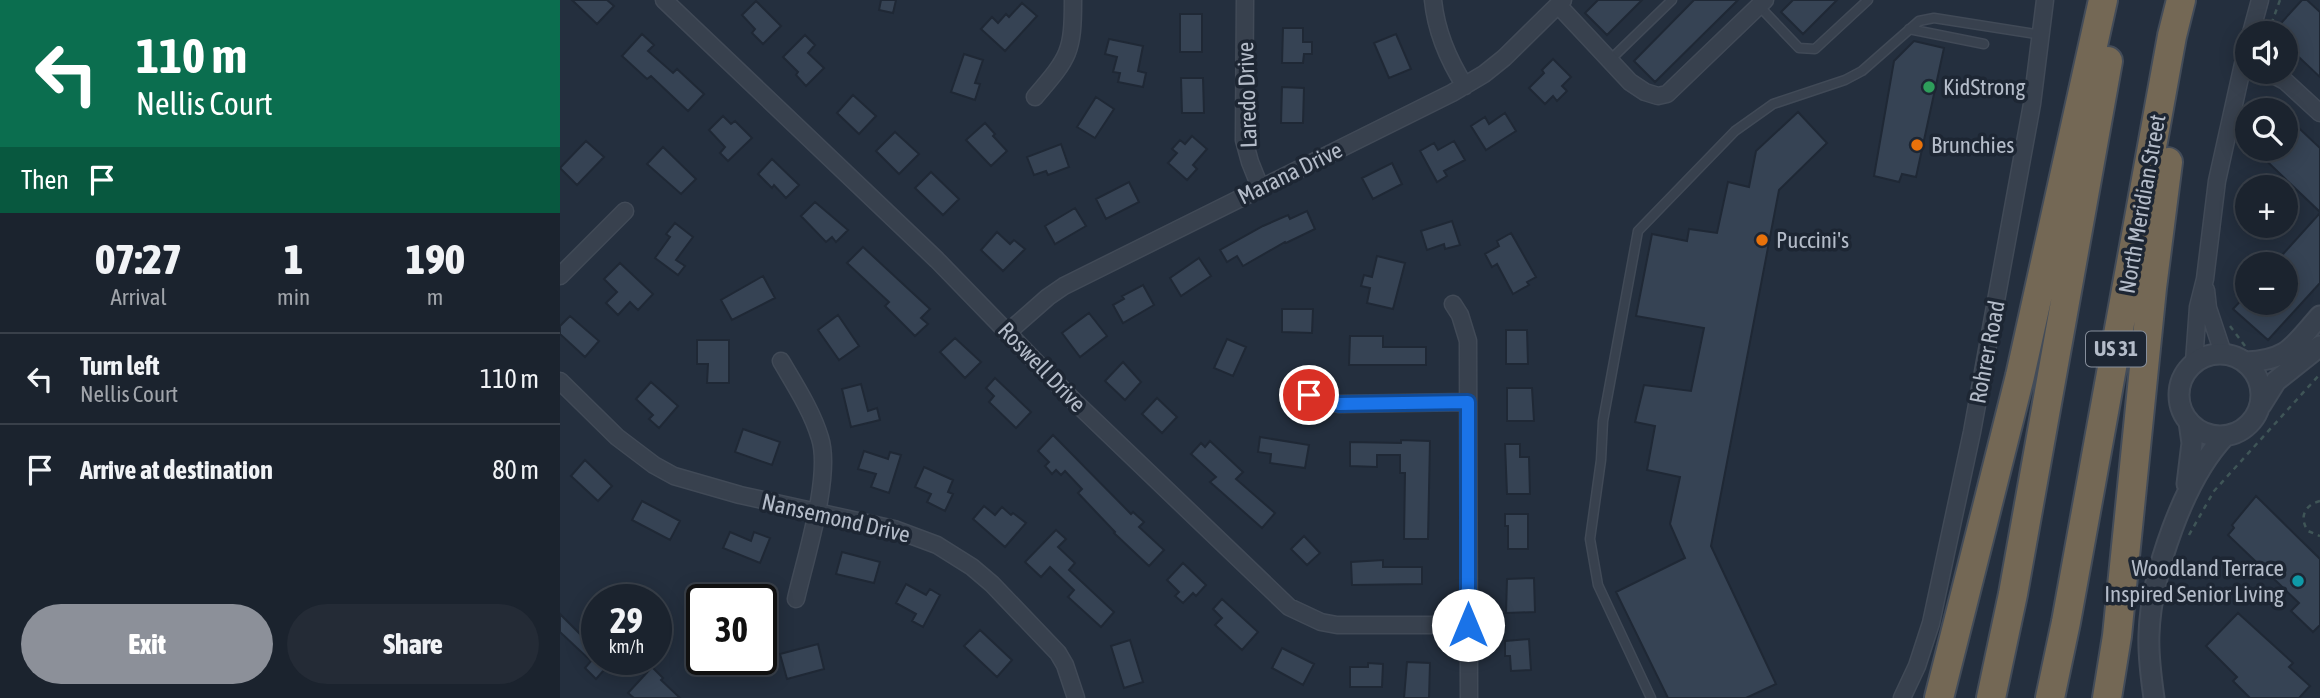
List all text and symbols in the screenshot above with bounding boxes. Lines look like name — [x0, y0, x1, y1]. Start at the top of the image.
map controls — [2235, 21, 2298, 315]
button: sound — [2235, 21, 2298, 84]
text: 110 m — [136, 27, 247, 83]
icon: left — [21, 28, 112, 119]
street label: Laredo Drive — [1232, 41, 1262, 149]
place label: KidStrong — [1943, 74, 2025, 100]
marker: KidStrong — [1921, 79, 1937, 95]
text: Nellis Court — [136, 85, 273, 122]
button: search — [2235, 98, 2298, 161]
street label: North Meridian Street — [2113, 112, 2171, 296]
place label: Brunchies — [1931, 132, 2014, 158]
street label: Marana Drive — [1234, 137, 1346, 209]
marker: Brunchies — [1909, 137, 1925, 153]
icon: arrive — [83, 161, 121, 199]
text: Then — [21, 165, 69, 195]
button: + — [2235, 175, 2298, 238]
place label: Puccini's — [1776, 227, 1849, 253]
marker: Puccini's — [1754, 232, 1770, 248]
text: 07:27 — [95, 235, 182, 283]
text: 1 — [284, 235, 303, 283]
text: 190 — [405, 235, 465, 283]
button: − — [2235, 252, 2298, 315]
text: Arrival — [110, 284, 167, 310]
text: min — [277, 284, 310, 310]
text: m — [427, 284, 443, 310]
street label: Rohrer Road — [1964, 298, 2010, 406]
street label: Roswell Drive — [993, 317, 1091, 417]
road number: US 31 — [2086, 332, 2146, 366]
text: Turn left — [80, 351, 160, 381]
icon: left — [21, 360, 59, 398]
text: 110 m — [480, 364, 539, 394]
pin — [1279, 365, 1339, 425]
icon: arrive — [1290, 376, 1328, 414]
text: Nellis Court — [80, 381, 178, 407]
icon: arrive — [21, 451, 59, 489]
text: Arrive at destination — [80, 455, 273, 485]
text: 80 m — [492, 455, 539, 485]
street label: Nansemond Drive — [759, 488, 913, 548]
place label: Woodland Terrace Inspired Senior Living — [2104, 555, 2284, 607]
marker: Woodland Terrace Inspired Senior Living — [2290, 573, 2306, 589]
speed limit sign: 30 — [686, 584, 777, 675]
position arrow — [1431, 588, 1505, 662]
text: 29 — [610, 600, 643, 640]
button: Exit — [21, 604, 273, 684]
button: Share — [287, 604, 539, 684]
text: km/h — [609, 636, 644, 657]

